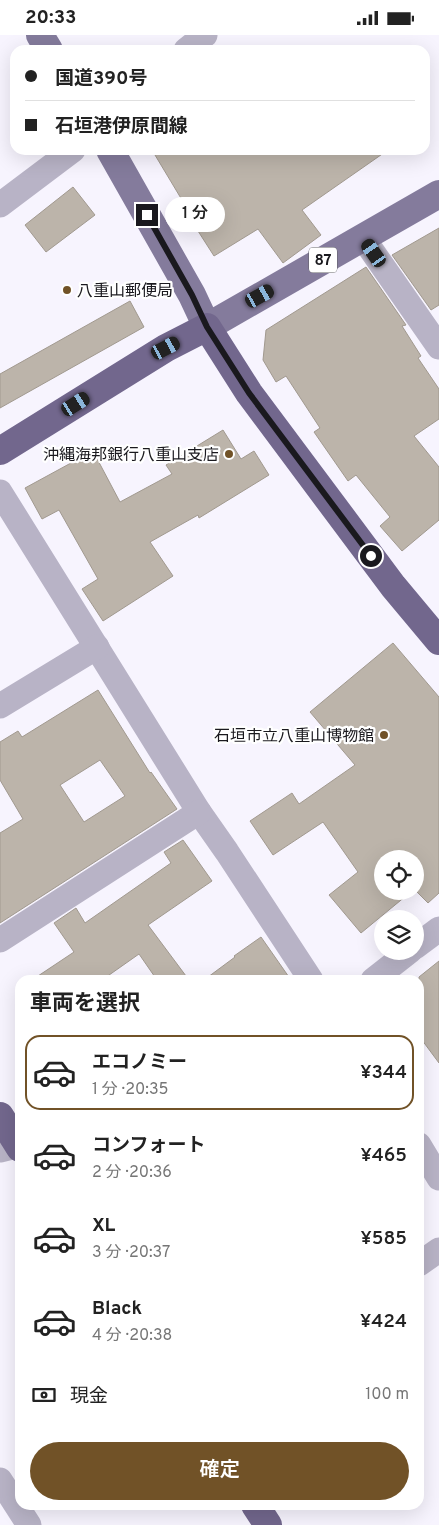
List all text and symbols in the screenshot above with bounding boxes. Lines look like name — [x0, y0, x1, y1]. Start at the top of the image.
text: 20:33 — [25, 6, 77, 30]
text: 国道390号 — [55, 67, 148, 91]
text: 石垣港伊原間線 — [55, 115, 188, 139]
callout: 1 分 — [164, 197, 224, 233]
route end — [136, 204, 158, 226]
text: 1 分 — [182, 204, 208, 224]
car — [359, 236, 388, 270]
road number: 87 — [309, 247, 337, 273]
place label: 八重山郵便局 — [77, 282, 173, 302]
car — [243, 282, 276, 310]
marker: 八重山郵便局 — [61, 284, 73, 296]
car — [149, 334, 182, 362]
car — [59, 390, 92, 418]
place label: 沖縄海邦銀行八重山支店 — [43, 446, 219, 466]
marker: 沖縄海邦銀行八重山支店 — [223, 448, 235, 460]
route start — [360, 545, 382, 567]
place label: 石垣市立八重山博物館 — [214, 727, 374, 747]
marker: 石垣市立八重山博物館 — [378, 729, 390, 741]
map controls — [374, 850, 424, 960]
button: locate — [374, 850, 424, 900]
button: layers — [374, 910, 424, 960]
text: 車両を選択 — [30, 991, 140, 1018]
icon: car — [32, 1050, 77, 1095]
text: エコノミー — [92, 1051, 187, 1075]
text: ¥344 — [360, 1061, 407, 1085]
text: 1 分 · 20:35 — [92, 1080, 168, 1100]
icon: car — [32, 1133, 77, 1178]
text: コンフォート — [92, 1134, 205, 1158]
text: ¥465 — [360, 1144, 407, 1168]
text: 2 分 · 20:36 — [92, 1163, 172, 1183]
text: XL — [92, 1214, 115, 1238]
icon: car — [32, 1216, 77, 1261]
text: ¥585 — [361, 1227, 407, 1251]
text: 3 分 · 20:37 — [92, 1243, 170, 1263]
text: Black — [92, 1297, 142, 1321]
icon: car — [32, 1299, 77, 1344]
text: ¥424 — [360, 1310, 407, 1334]
text: 4 分 · 20:38 — [92, 1326, 172, 1346]
icon: cash — [30, 1381, 58, 1409]
text: 現金 — [70, 1385, 108, 1409]
text: 100 m — [365, 1385, 409, 1405]
button: 確定 — [30, 1442, 409, 1500]

